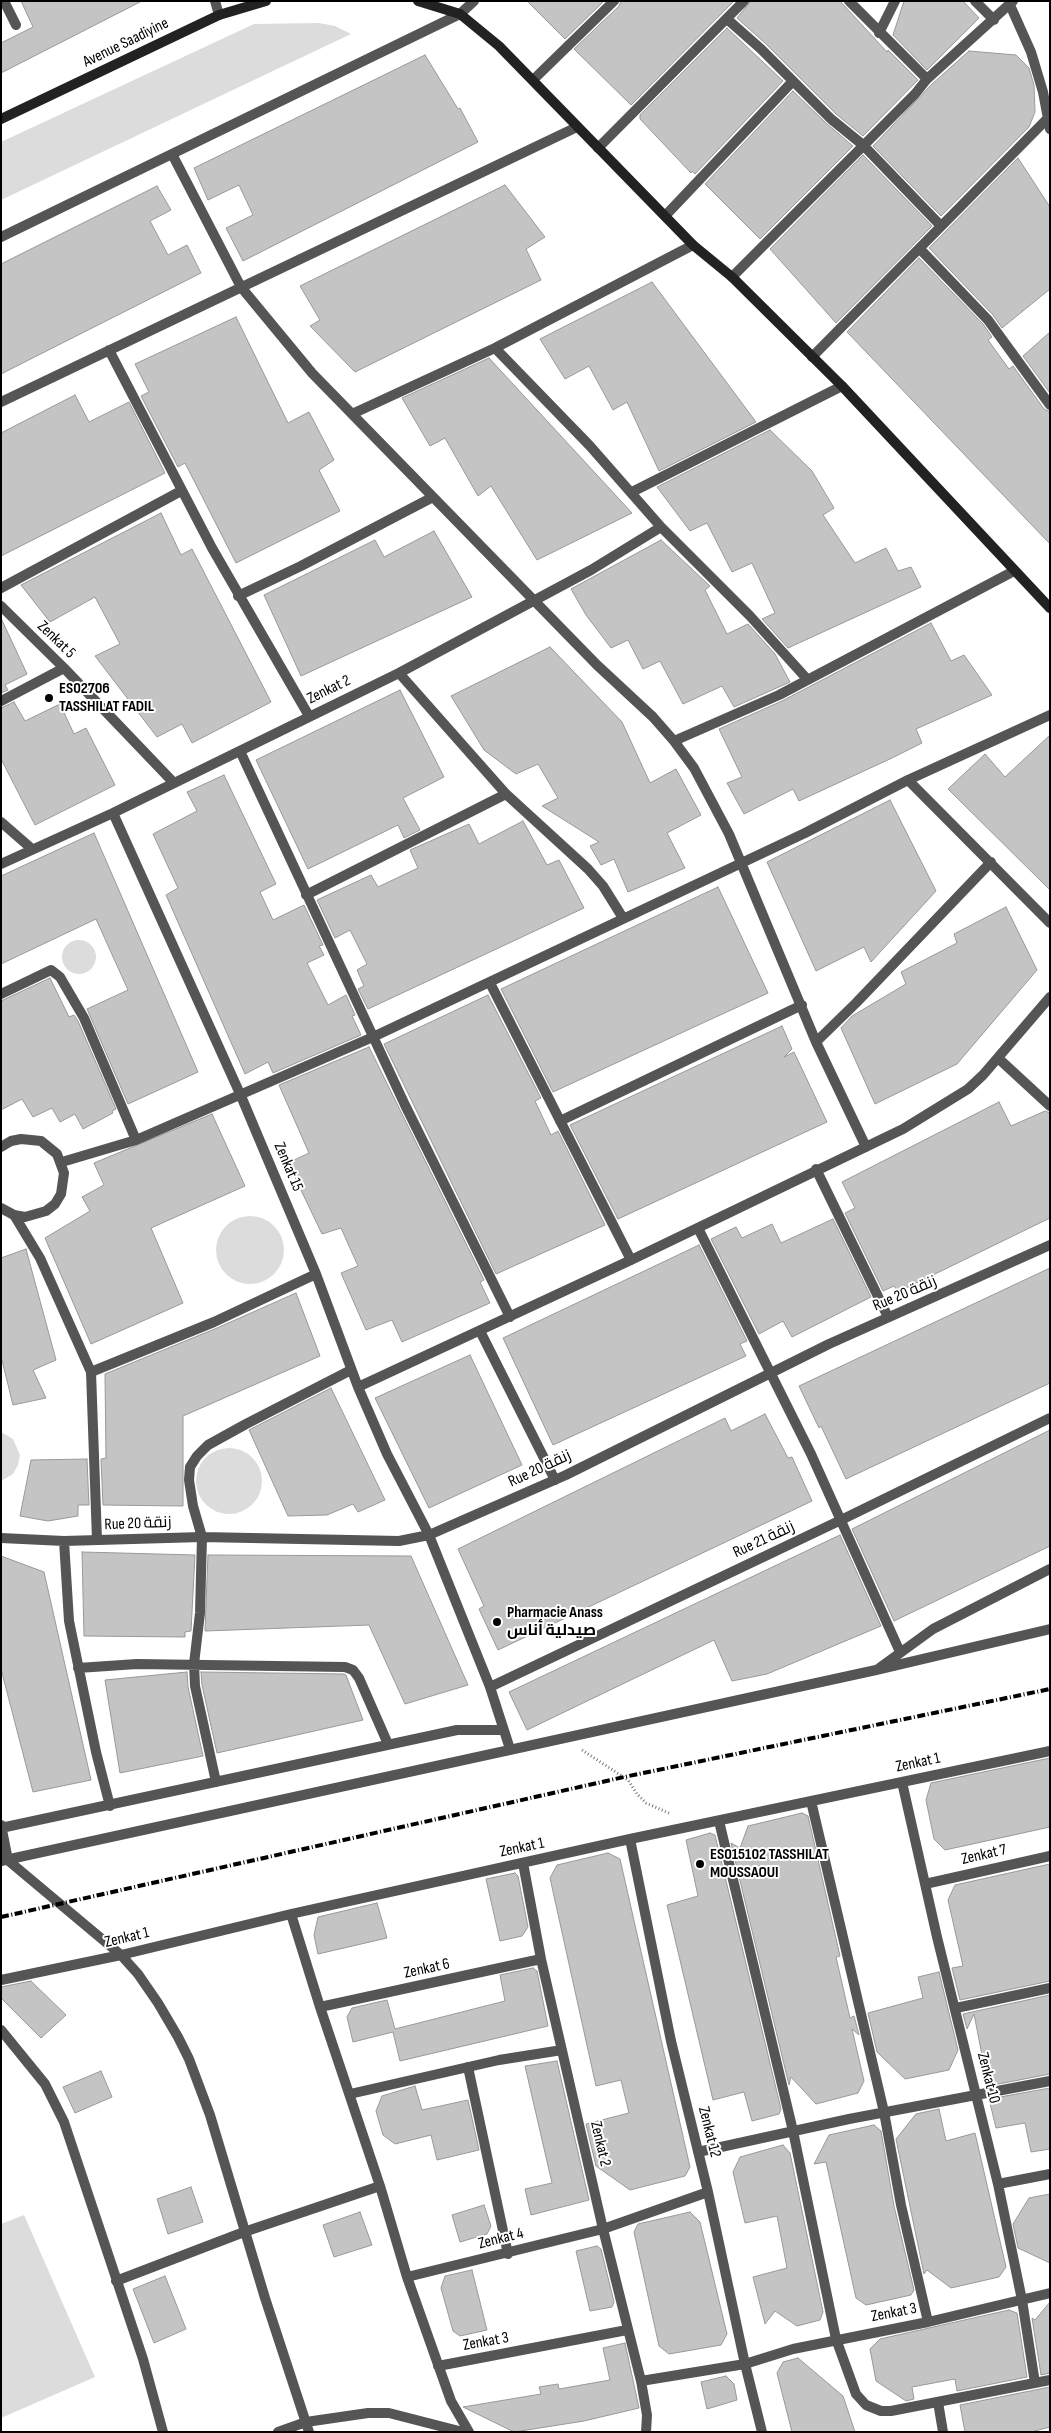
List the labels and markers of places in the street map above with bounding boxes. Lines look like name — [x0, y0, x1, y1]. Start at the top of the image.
place label: ES02706 TASSHILAT FADIL — [59, 679, 154, 717]
marker: ES02706 TASSHILAT FADIL — [43, 692, 55, 704]
place label: Pharmacie Anass صيدلية أناس — [507, 1603, 603, 1641]
marker: Pharmacie Anass صيدلية أناس — [491, 1616, 503, 1628]
place label: ES015102 TASSHILAT MOUSSAOUI — [710, 1845, 829, 1883]
marker: ES015102 TASSHILAT MOUSSAOUI — [694, 1858, 706, 1870]

